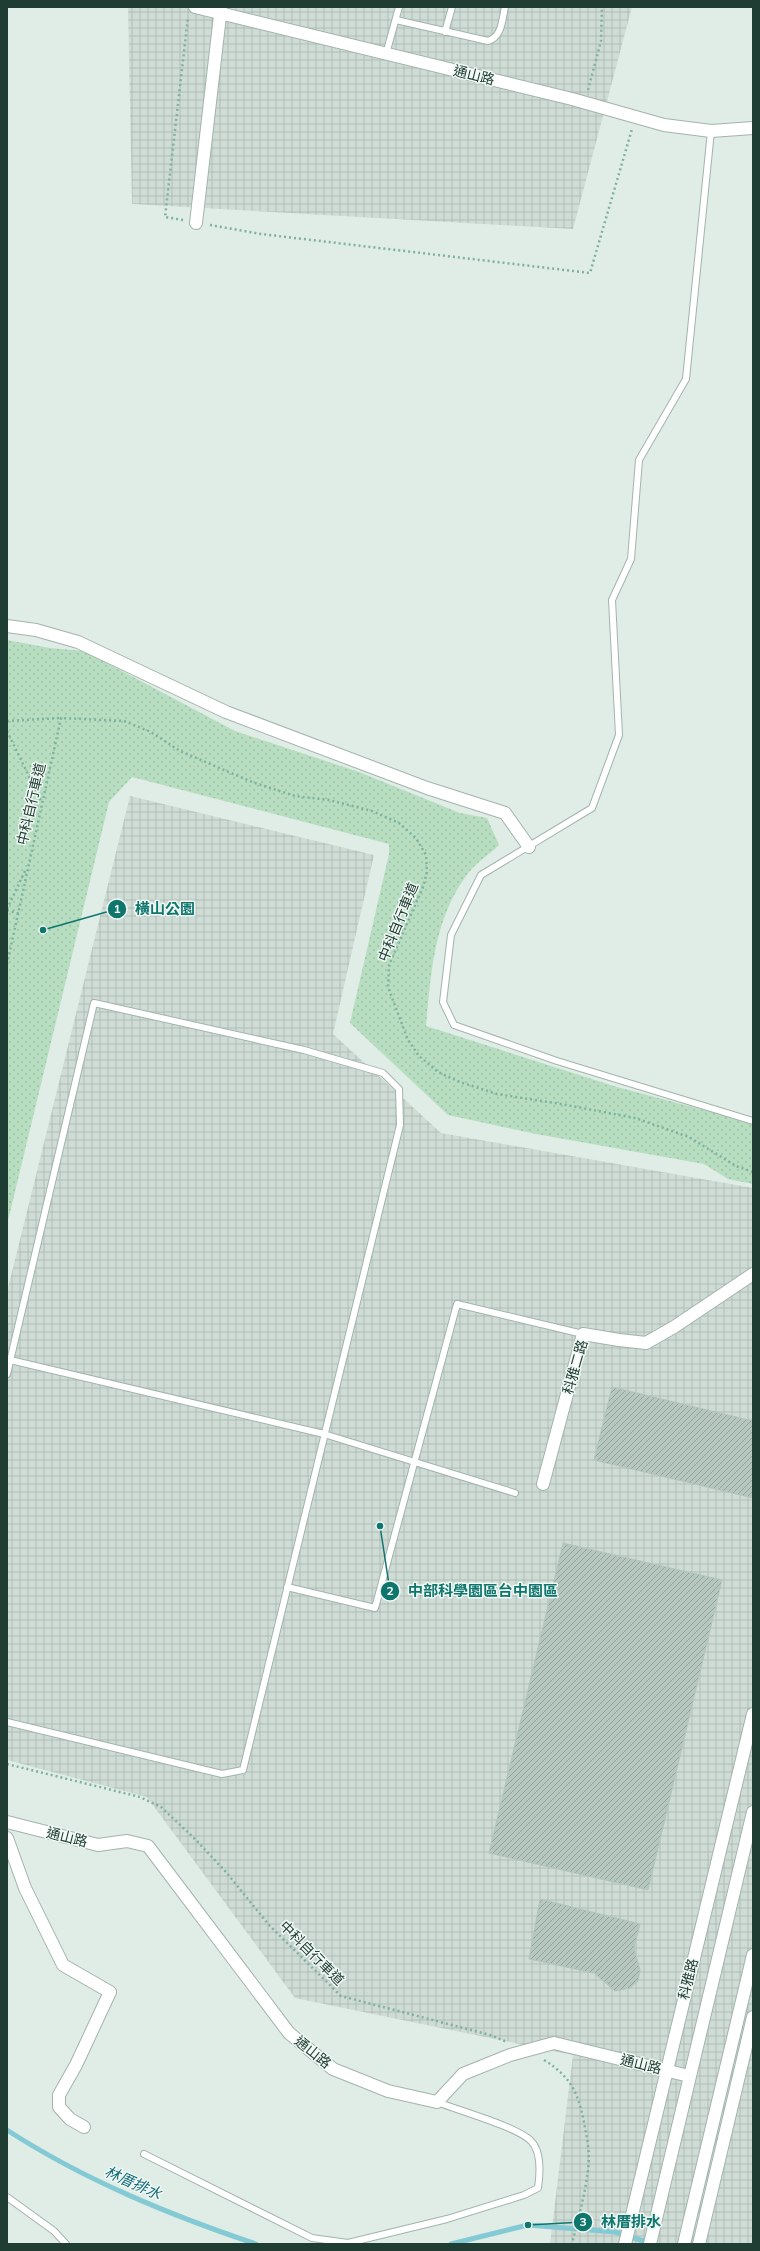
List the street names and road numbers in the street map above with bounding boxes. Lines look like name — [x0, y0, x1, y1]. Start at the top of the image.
street label: 通山路 — [451, 61, 497, 89]
street label: 中科自行車道 — [13, 761, 49, 847]
street label: 中科自行車道 — [374, 880, 422, 964]
street label: 科雅二路 — [559, 1338, 591, 1396]
street label: 通山路 — [44, 1823, 90, 1851]
street label: 中科自行車道 — [276, 1917, 348, 1989]
street label: 科雅路 — [674, 1956, 702, 2002]
street label: 通山路 — [291, 2032, 335, 2072]
street label: 通山路 — [618, 2050, 664, 2078]

